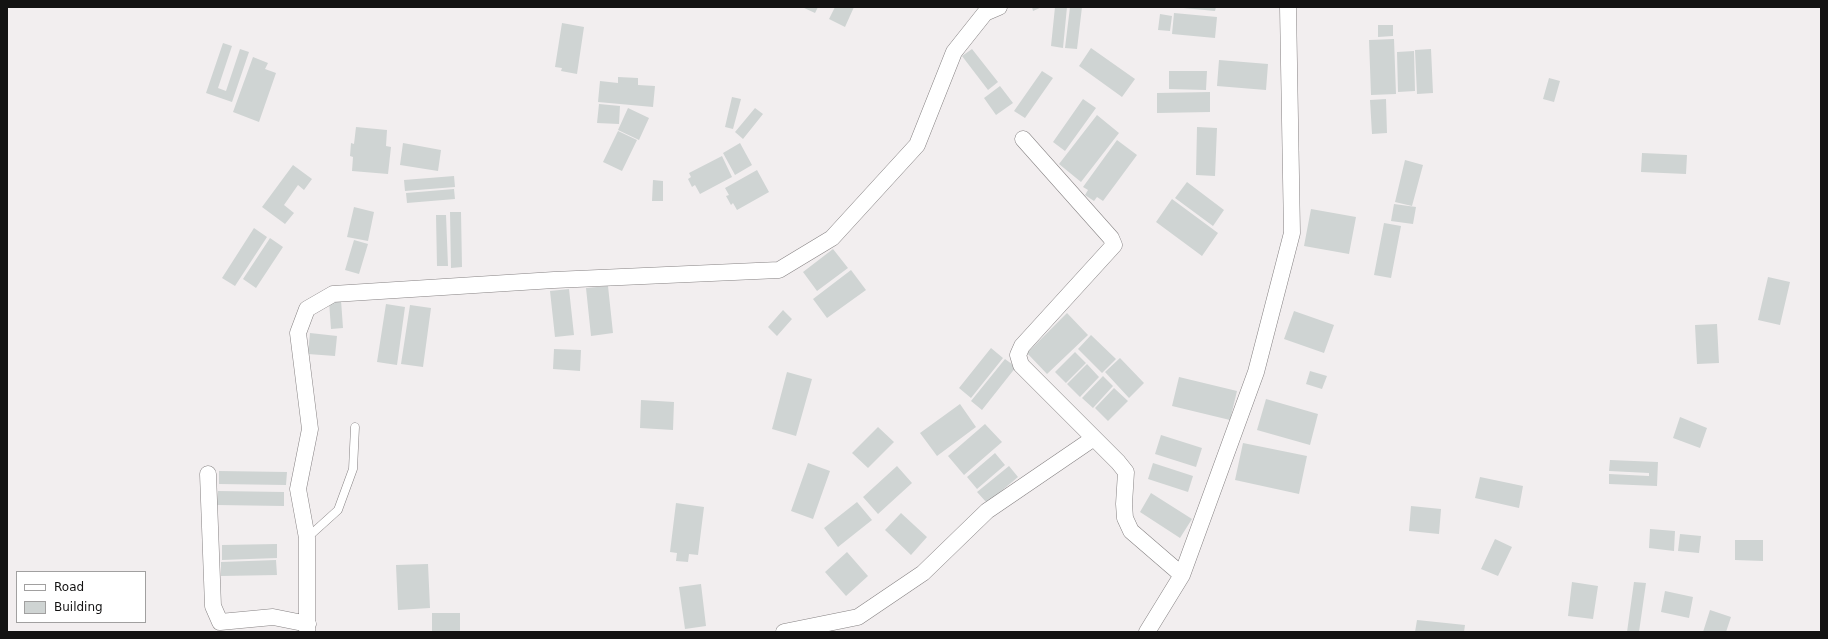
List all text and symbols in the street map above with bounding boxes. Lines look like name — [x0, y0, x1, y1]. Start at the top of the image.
legend — [16, 571, 146, 623]
text: Road — [54, 580, 84, 594]
text: Building — [54, 600, 103, 614]

